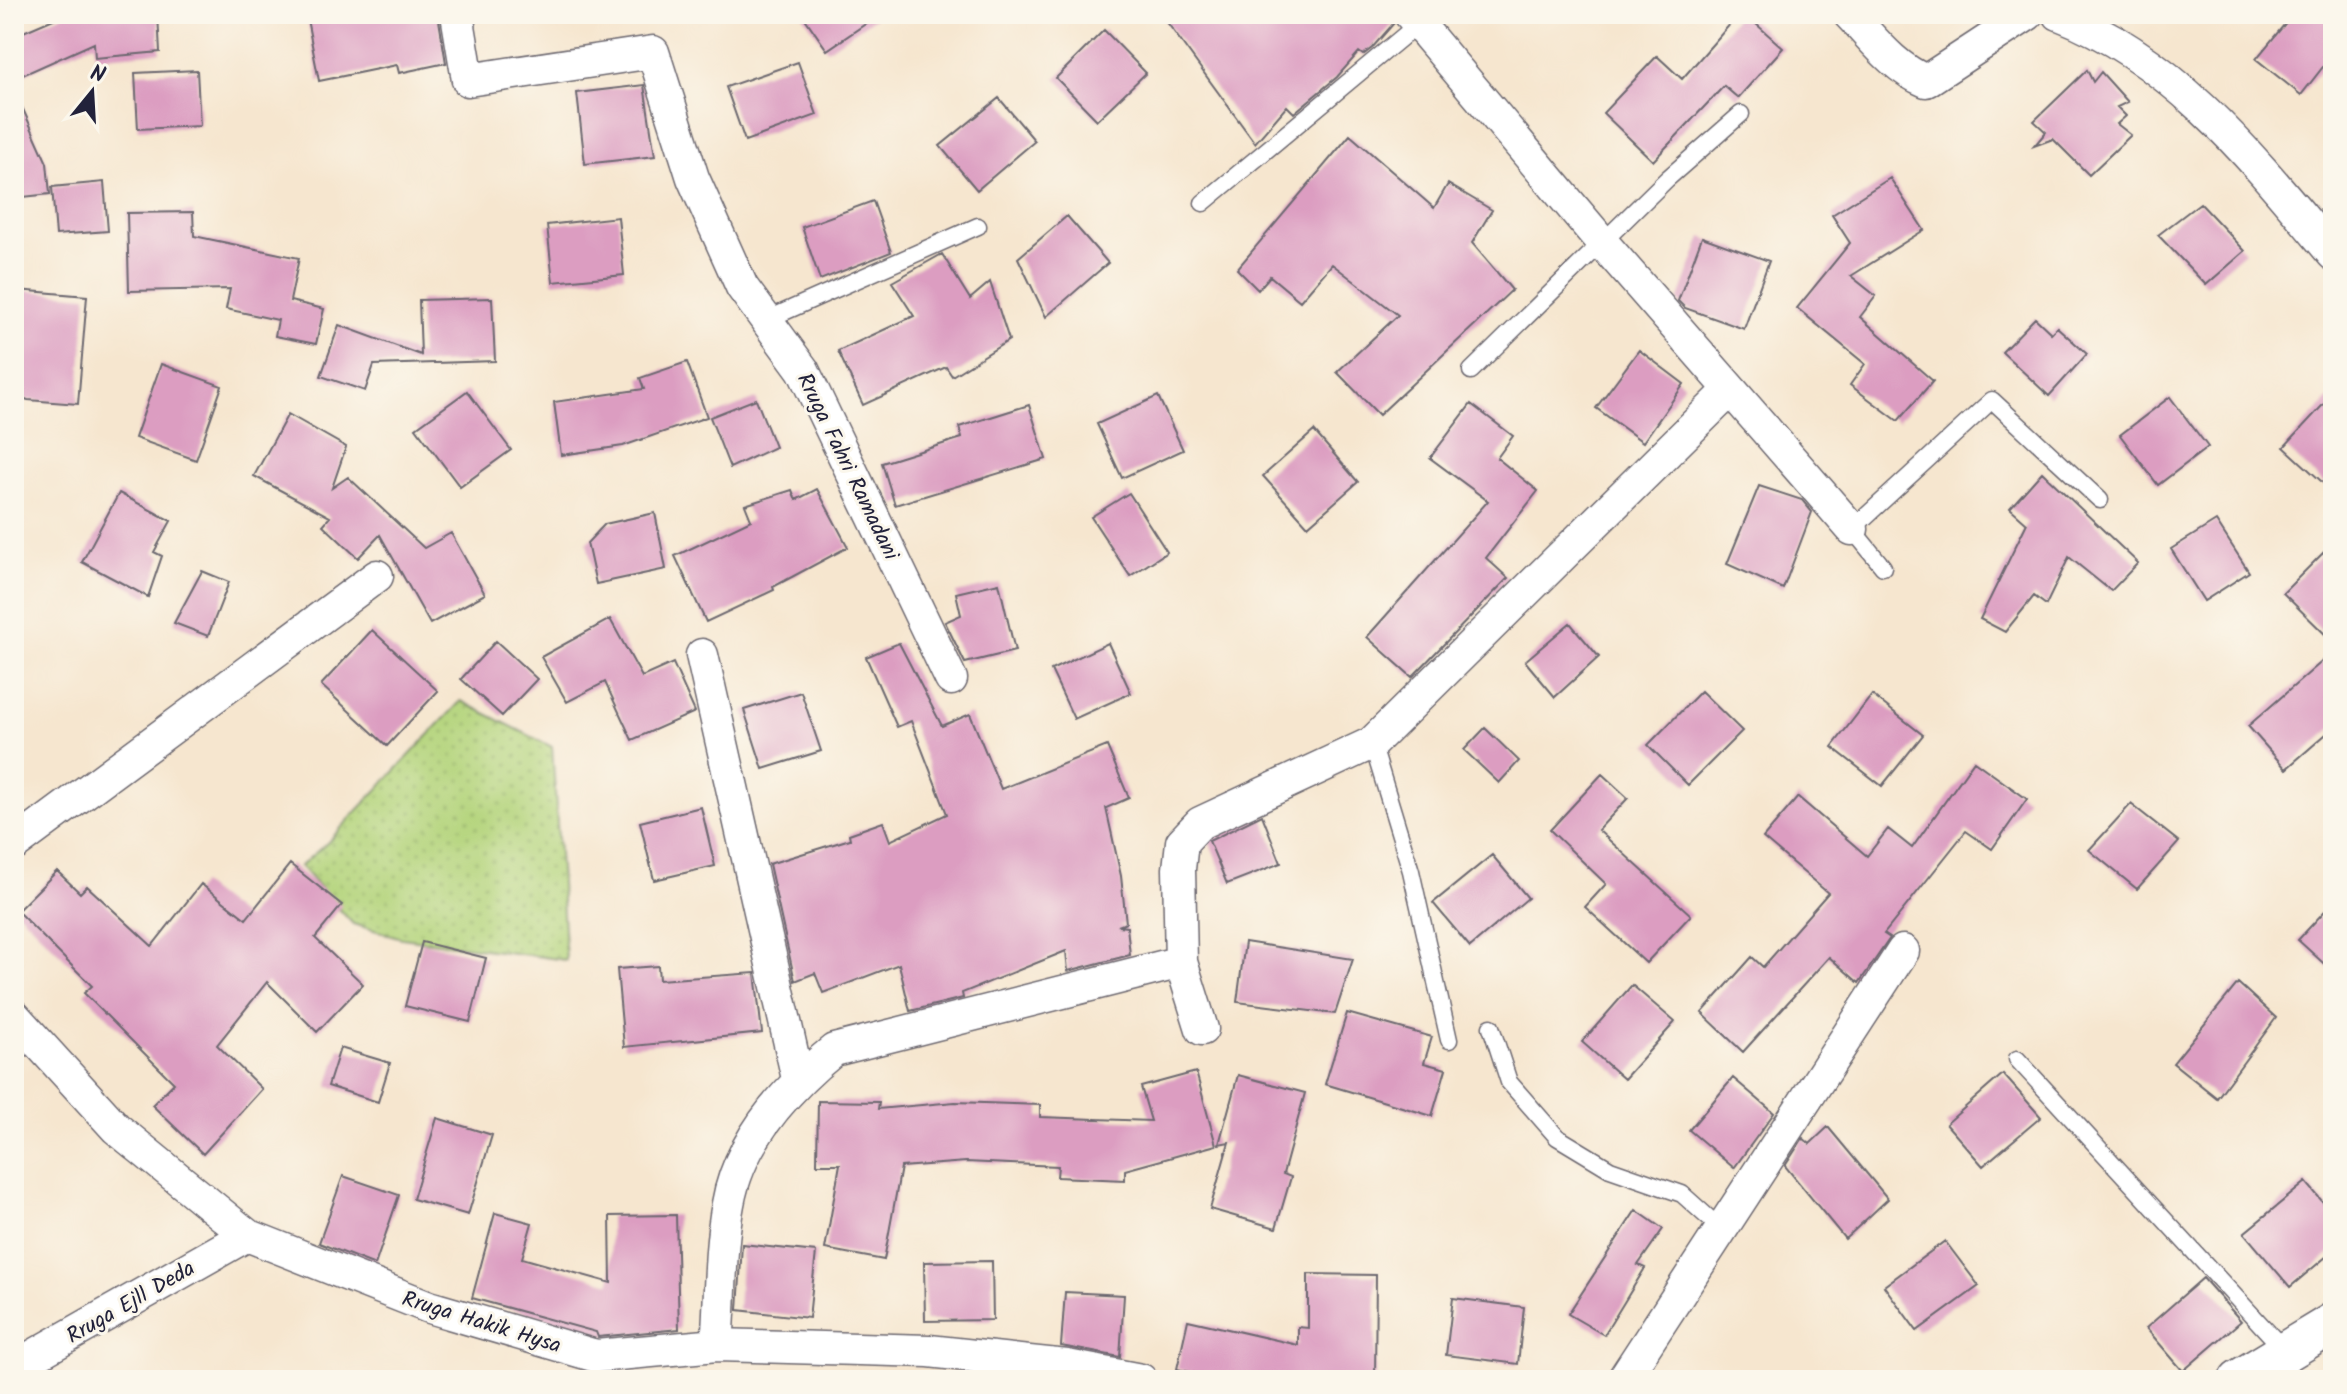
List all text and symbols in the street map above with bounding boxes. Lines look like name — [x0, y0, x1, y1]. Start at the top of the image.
north arrow — [52, 52, 132, 132]
text: N — [85, 57, 110, 94]
street label: Rruga Fahri Ramadani — [786, 368, 908, 567]
street label: Rruga Ejll Deda — [60, 1252, 202, 1354]
street label: Rruga Hakik Hysa — [397, 1283, 565, 1364]

